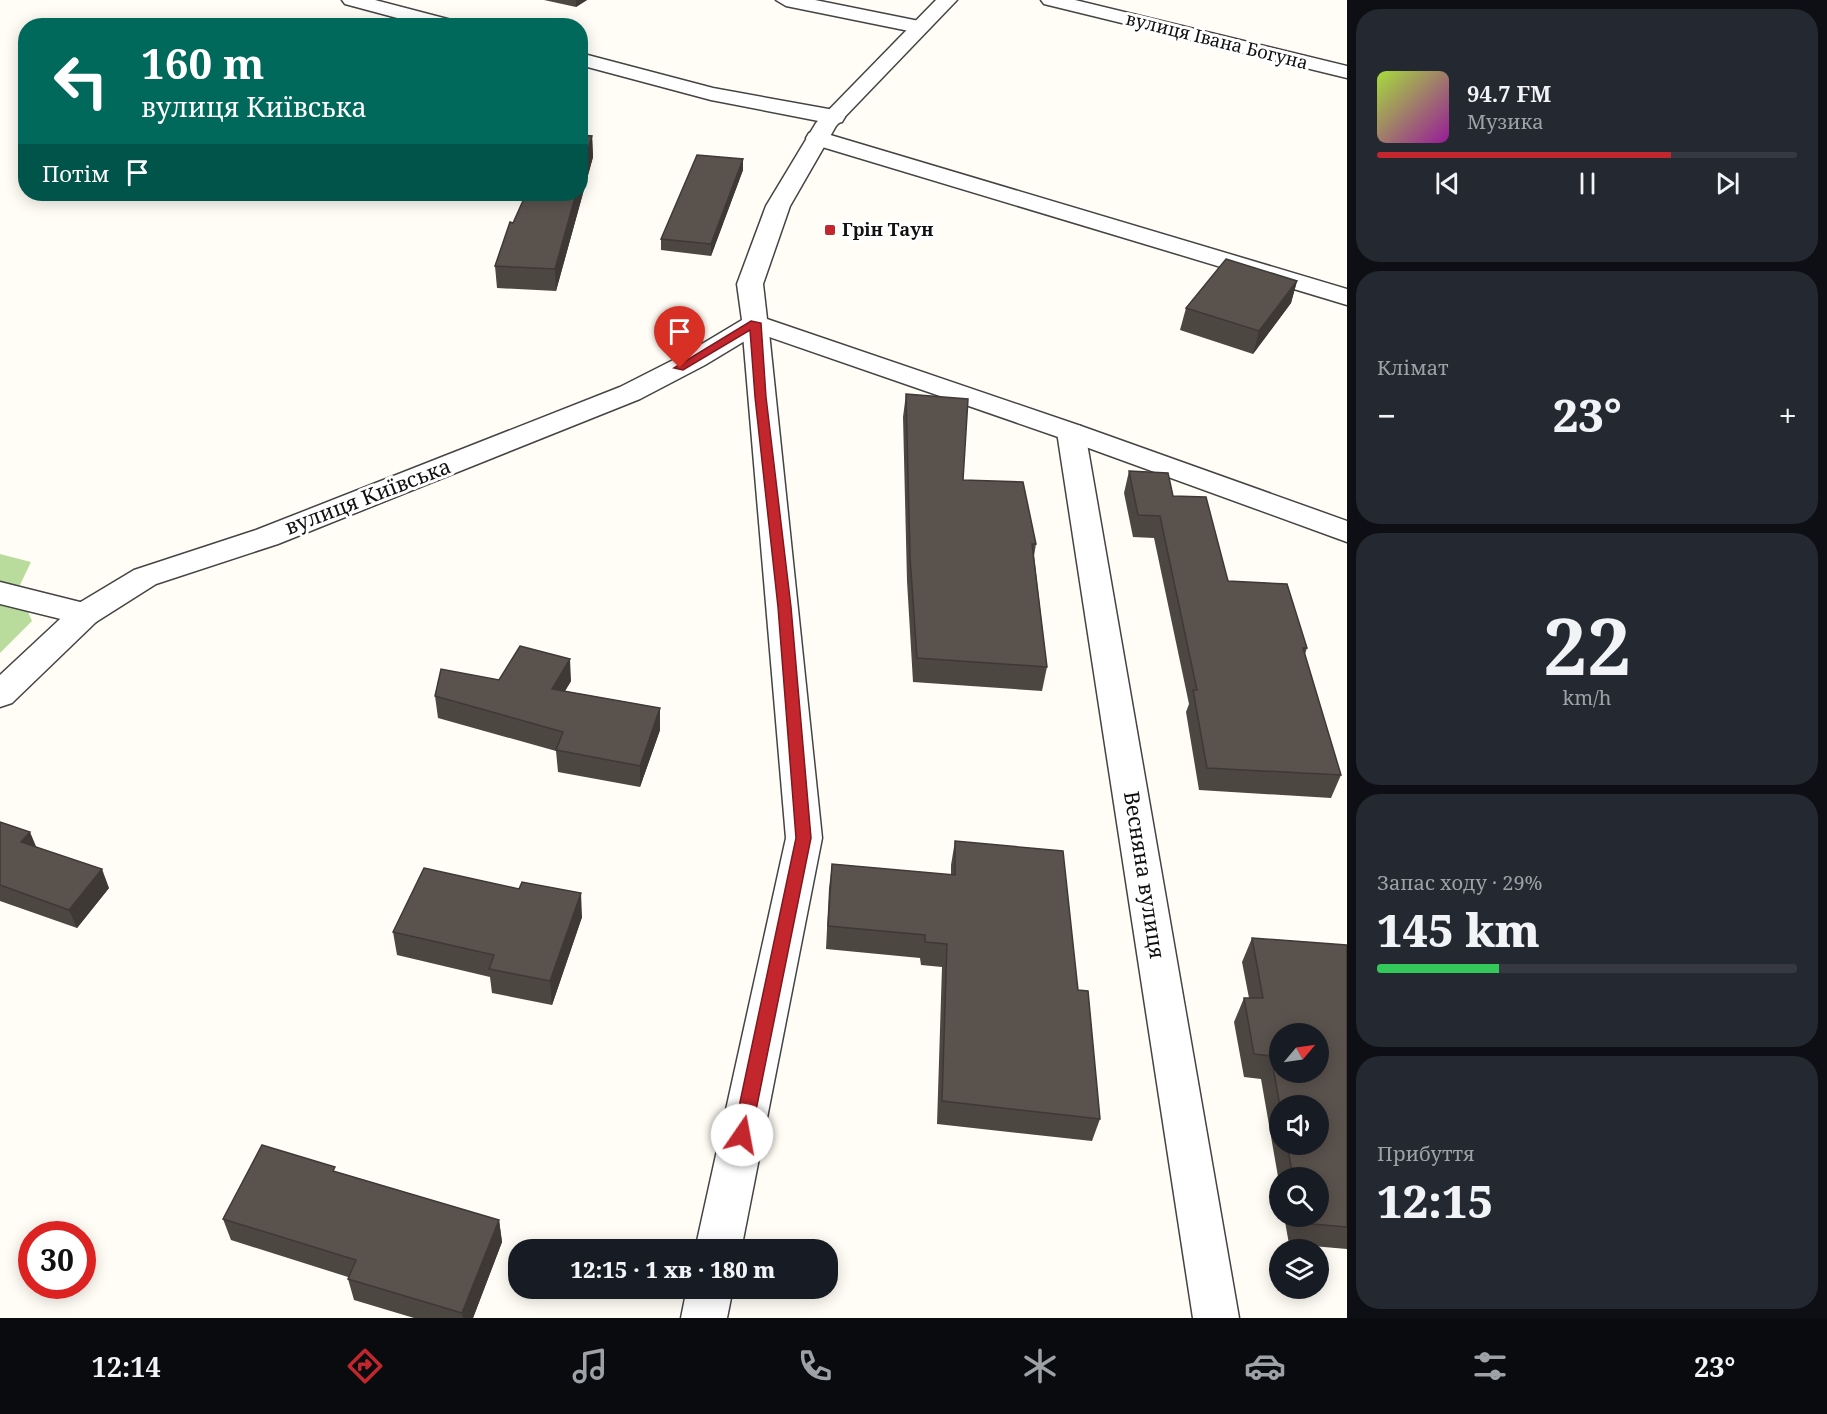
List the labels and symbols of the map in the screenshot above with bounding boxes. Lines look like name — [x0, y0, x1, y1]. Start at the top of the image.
street label: вулиця Івана Богуна — [1124, 6, 1311, 74]
place label: Грін Таун — [842, 217, 933, 241]
marker: Грін Таун — [823, 223, 837, 237]
pin — [654, 306, 705, 368]
street label: вулиця Київська — [281, 452, 455, 541]
street label: Весняна вулиця — [1118, 789, 1172, 961]
north arrow — [1269, 1023, 1329, 1083]
position arrow — [710, 1103, 774, 1167]
speed limit sign: 30 — [18, 1221, 96, 1299]

